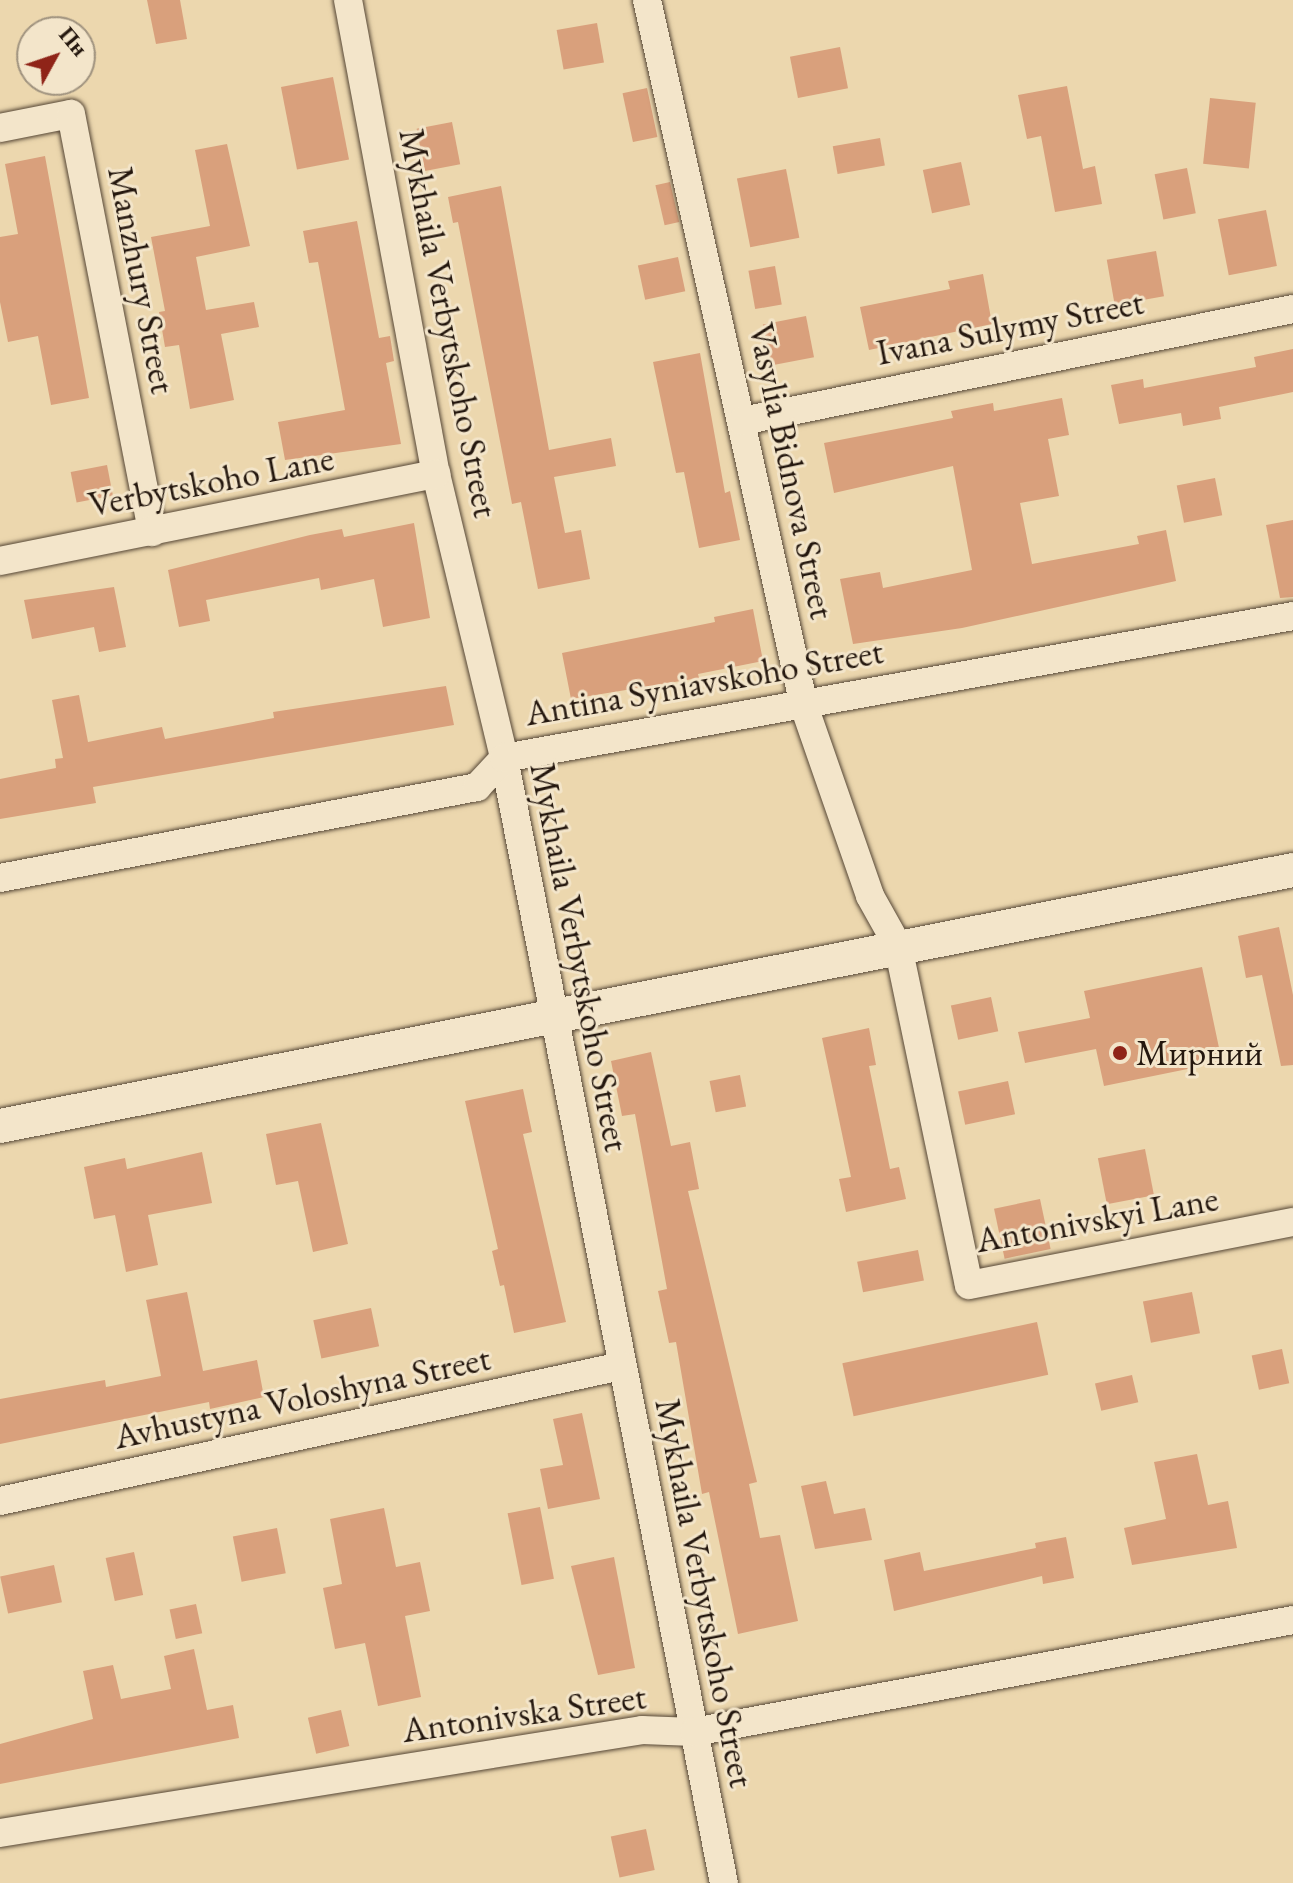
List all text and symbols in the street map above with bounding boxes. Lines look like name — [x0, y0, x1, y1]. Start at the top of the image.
north arrow — [16, 16, 96, 96]
text: Пн — [52, 21, 94, 62]
street label: Mykhaila Verbytskoho Street — [390, 125, 508, 521]
street label: Manzhury Street — [99, 163, 185, 397]
street label: Ivana Sulymy Street — [873, 280, 1147, 374]
street label: Vasylia Bidnova Street — [740, 319, 844, 623]
street label: Verbytskoho Lane — [85, 436, 337, 526]
street label: Antina Syniavskoho Street — [522, 629, 886, 735]
street label: Mykhaila Verbytskoho Street — [521, 759, 639, 1155]
place label: Мирний — [1136, 1031, 1263, 1075]
marker: Мирний — [1111, 1044, 1129, 1062]
street label: Antonivskyi Lane — [972, 1176, 1222, 1262]
street label: Avhustyna Voloshyna Street — [110, 1336, 494, 1458]
street label: Mykhaila Verbytskoho Street — [646, 1395, 764, 1791]
street label: Antonivska Street — [399, 1675, 649, 1751]

